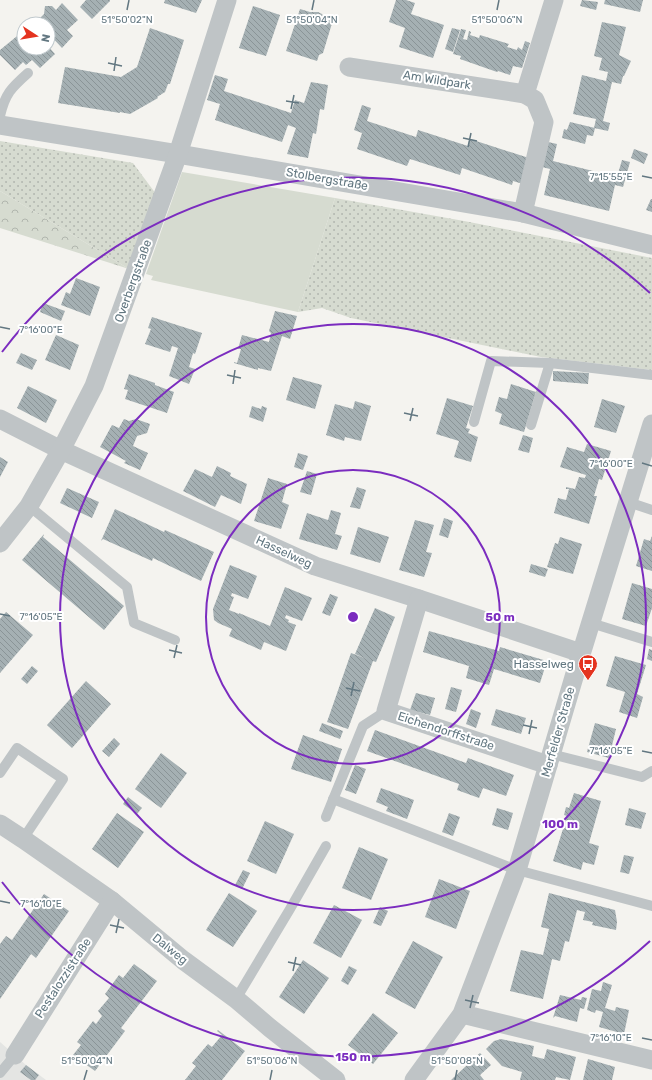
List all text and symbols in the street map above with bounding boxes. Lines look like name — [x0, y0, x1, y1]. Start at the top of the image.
text: 51°50'02"N — [101, 14, 153, 26]
text: 51°50'04"N — [286, 14, 338, 26]
text: 51°50'06"N — [471, 14, 523, 26]
north arrow — [16, 16, 56, 56]
text: N — [38, 33, 52, 43]
street label: Am Wildpark — [402, 68, 473, 92]
street label: Stolbergstraße — [285, 165, 369, 193]
text: 7°15'55"E — [589, 171, 633, 183]
street label: Overbergstraße — [112, 237, 155, 324]
text: 7°16'00"E — [19, 324, 63, 336]
text: 7°16'00"E — [589, 458, 633, 470]
street label: Hasselweg — [254, 533, 314, 571]
centre of rings — [346, 610, 360, 624]
text: 50 m — [485, 610, 515, 624]
text: 7°16'05"E — [19, 611, 63, 623]
bus stop icon: Hasselweg — [577, 653, 599, 681]
place label: Hasselweg — [514, 657, 574, 671]
street label: Merfelder Straße — [538, 685, 578, 779]
street label: Eichendorffstraße — [396, 709, 496, 753]
text: 7°16'05"E — [589, 745, 633, 757]
text: 100 m — [542, 817, 578, 831]
text: 7°16'10"E — [20, 898, 62, 910]
street label: Dalweg — [150, 931, 190, 967]
street label: Pestalozzistraße — [32, 935, 94, 1021]
text: 7°16'10"E — [590, 1032, 632, 1044]
text: 150 m — [335, 1050, 371, 1064]
text: 51°50'04"N — [61, 1055, 113, 1067]
text: 51°50'06"N — [246, 1055, 298, 1067]
text: 51°50'08"N — [431, 1055, 483, 1067]

